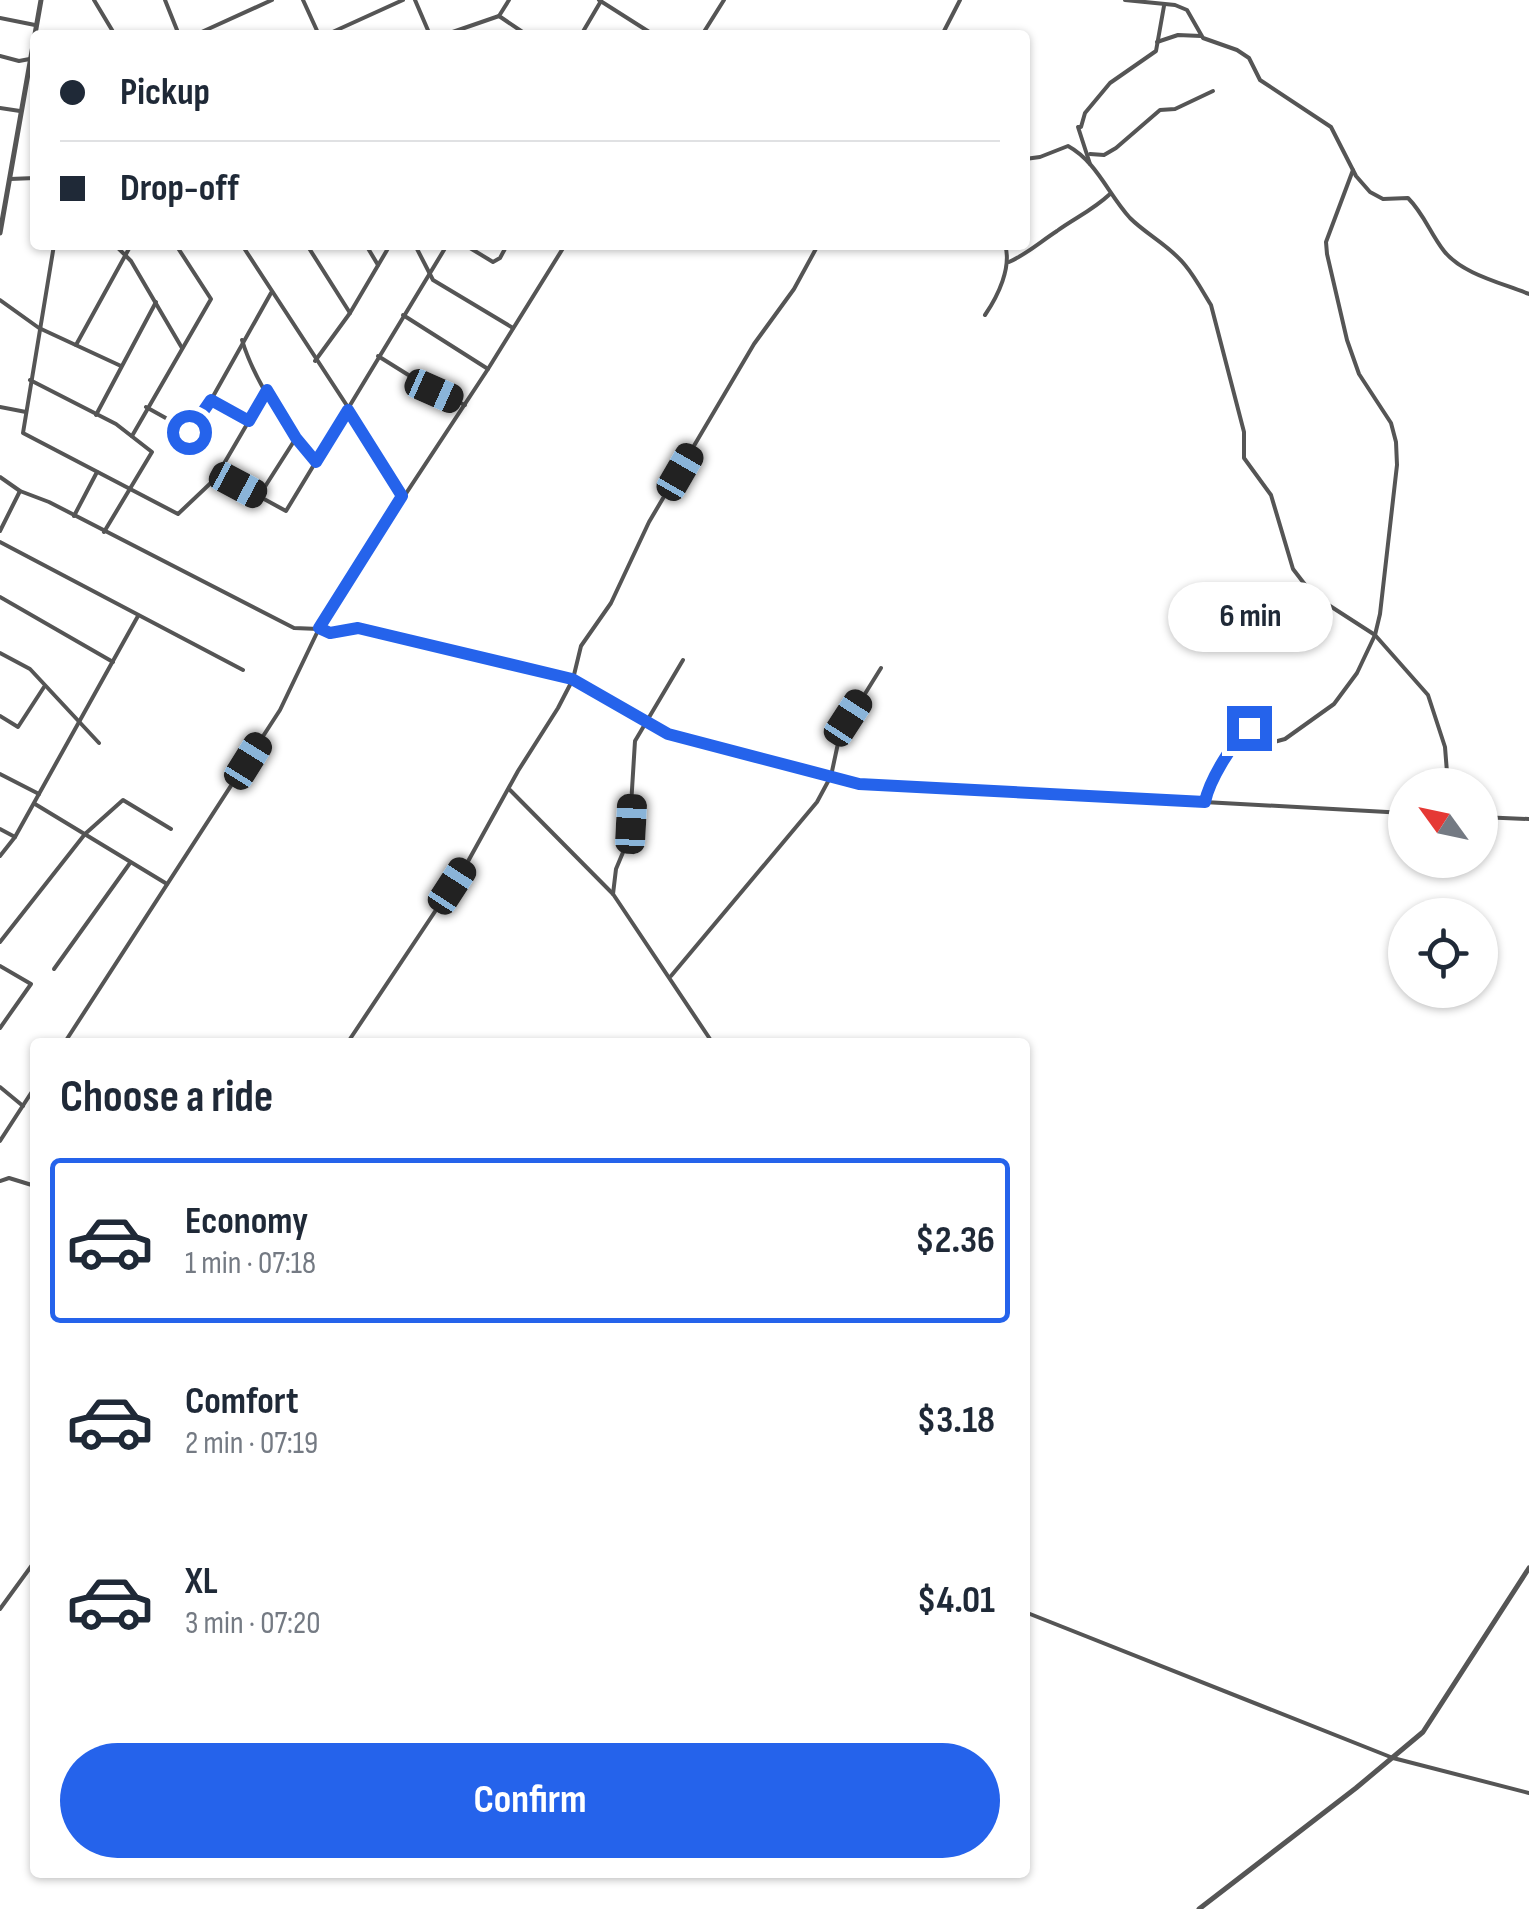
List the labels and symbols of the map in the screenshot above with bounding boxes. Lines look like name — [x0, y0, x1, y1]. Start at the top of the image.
car — [400, 365, 468, 417]
route start — [167, 410, 212, 455]
car — [652, 439, 708, 505]
car — [204, 458, 272, 512]
callout: 6 min — [1166, 583, 1332, 653]
car — [819, 685, 877, 751]
route end — [1227, 706, 1272, 751]
car — [219, 728, 277, 794]
north arrow — [1388, 768, 1498, 878]
car — [614, 793, 648, 855]
car — [423, 853, 481, 919]

